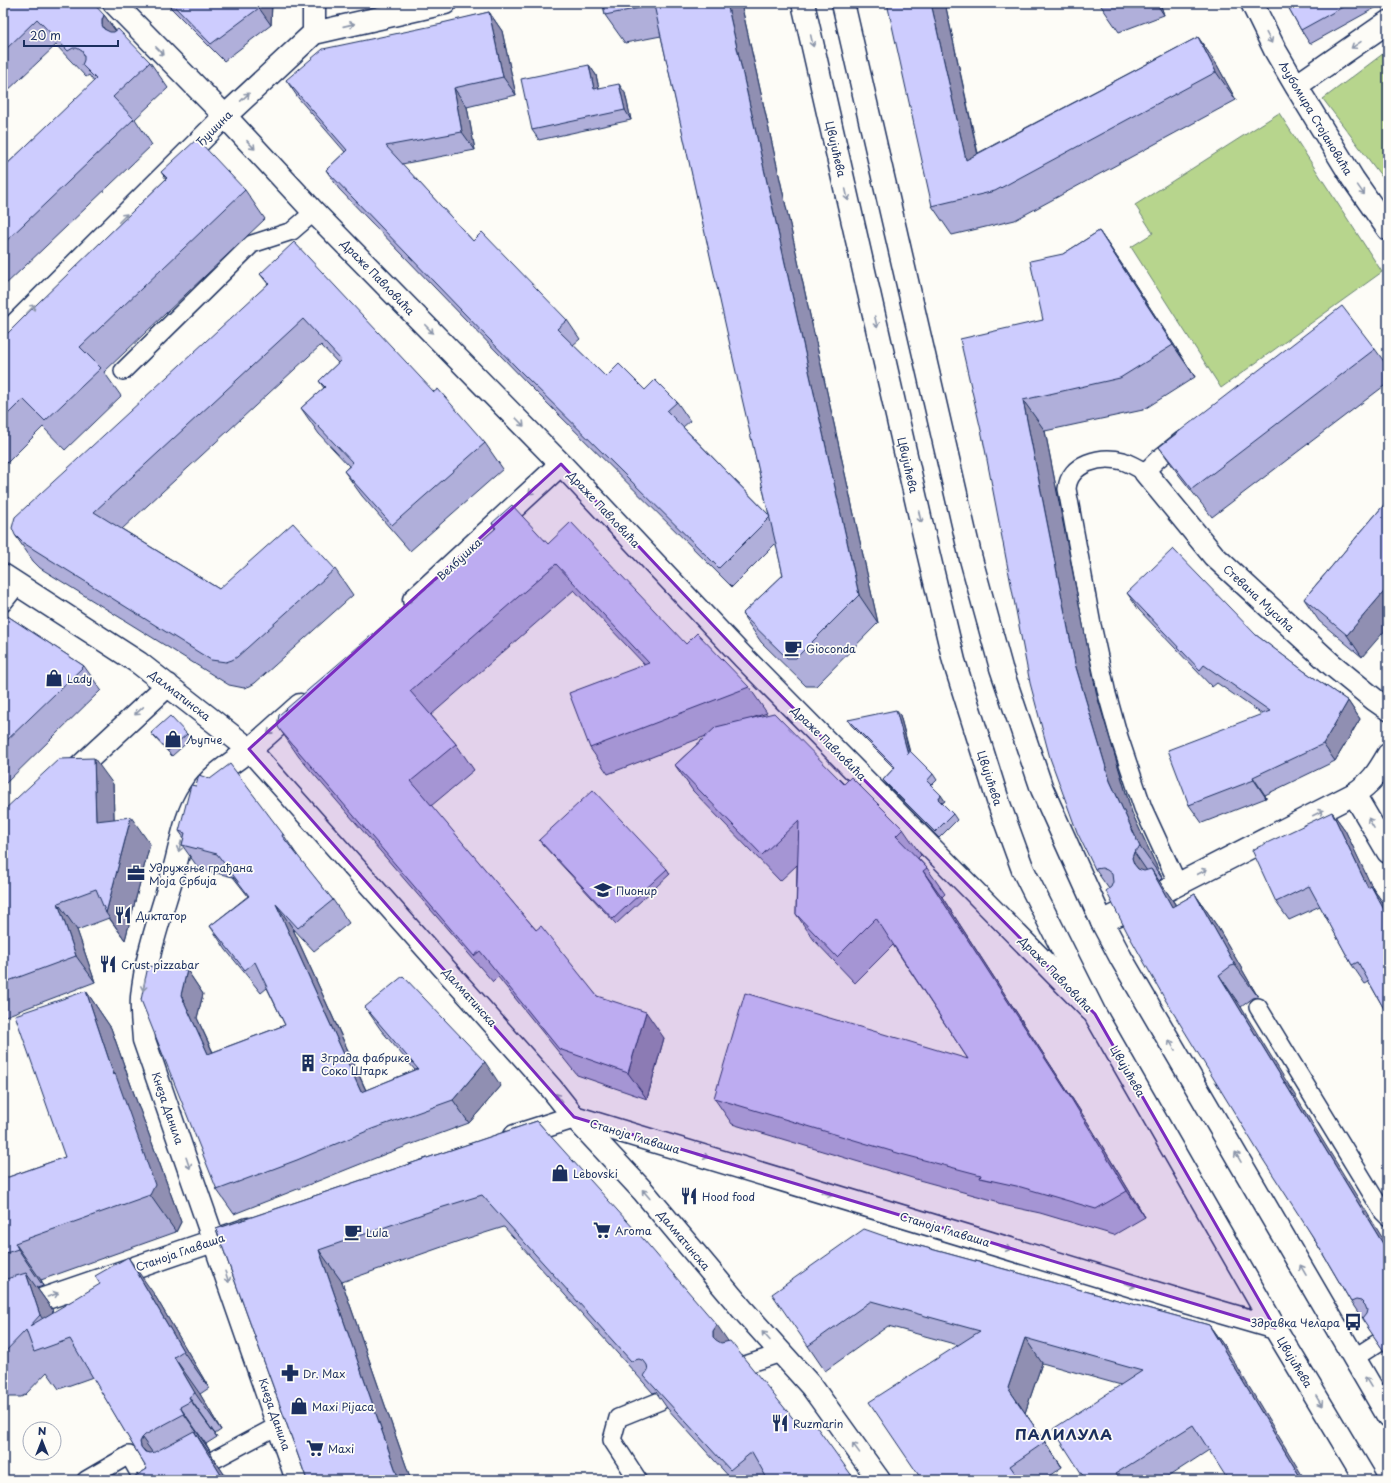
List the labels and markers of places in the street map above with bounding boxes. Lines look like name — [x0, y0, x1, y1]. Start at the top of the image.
cafe icon: Gioconda — [783, 638, 803, 658]
place label: Gioconda — [806, 640, 856, 657]
shop icon: Lady — [44, 668, 64, 688]
place label: Lady — [67, 670, 92, 687]
shop icon: Љупче — [163, 729, 183, 749]
place label: Љупче — [186, 731, 222, 748]
place label: Удружење грађана Моја Србија — [149, 859, 253, 889]
office icon: Удружење грађана Моја Србија — [126, 863, 146, 883]
school or university icon: Пионир — [593, 880, 613, 900]
place label: Пионир — [616, 882, 657, 899]
restaurant icon: Диктатор — [113, 905, 133, 925]
place label: Диктатор — [135, 907, 187, 924]
restaurant icon: Crust pizzabar — [98, 954, 118, 974]
place label: Crust pizzabar — [121, 956, 199, 973]
place label: Зграда фабрике Соко Штарк — [320, 1049, 410, 1079]
building icon: Зграда фабрике Соко Штарк — [298, 1053, 318, 1073]
shop icon: Lebovski — [550, 1163, 570, 1183]
place label: Lebovski — [573, 1165, 618, 1182]
restaurant icon: Hood food — [679, 1186, 699, 1206]
place label: Hood food — [702, 1188, 755, 1205]
supermarket icon: Aroma — [592, 1220, 612, 1240]
cafe icon: Lula — [343, 1222, 363, 1242]
place label: Aroma — [615, 1222, 652, 1239]
place label: Lula — [366, 1224, 388, 1241]
bus stop icon: Здравка Челара — [1343, 1312, 1363, 1332]
place label: Здравка Челара — [1250, 1314, 1340, 1331]
pharmacy icon: Dr. Max — [280, 1363, 300, 1383]
place label: Dr. Max — [303, 1365, 345, 1382]
shop icon: Maxi Pijaca — [289, 1396, 309, 1416]
place label: Maxi Pijaca — [312, 1398, 374, 1415]
restaurant icon: Ruzmarin — [770, 1413, 790, 1433]
place label: Ruzmarin — [793, 1415, 843, 1432]
supermarket icon: Maxi — [305, 1438, 325, 1458]
place label: Maxi — [328, 1440, 354, 1457]

